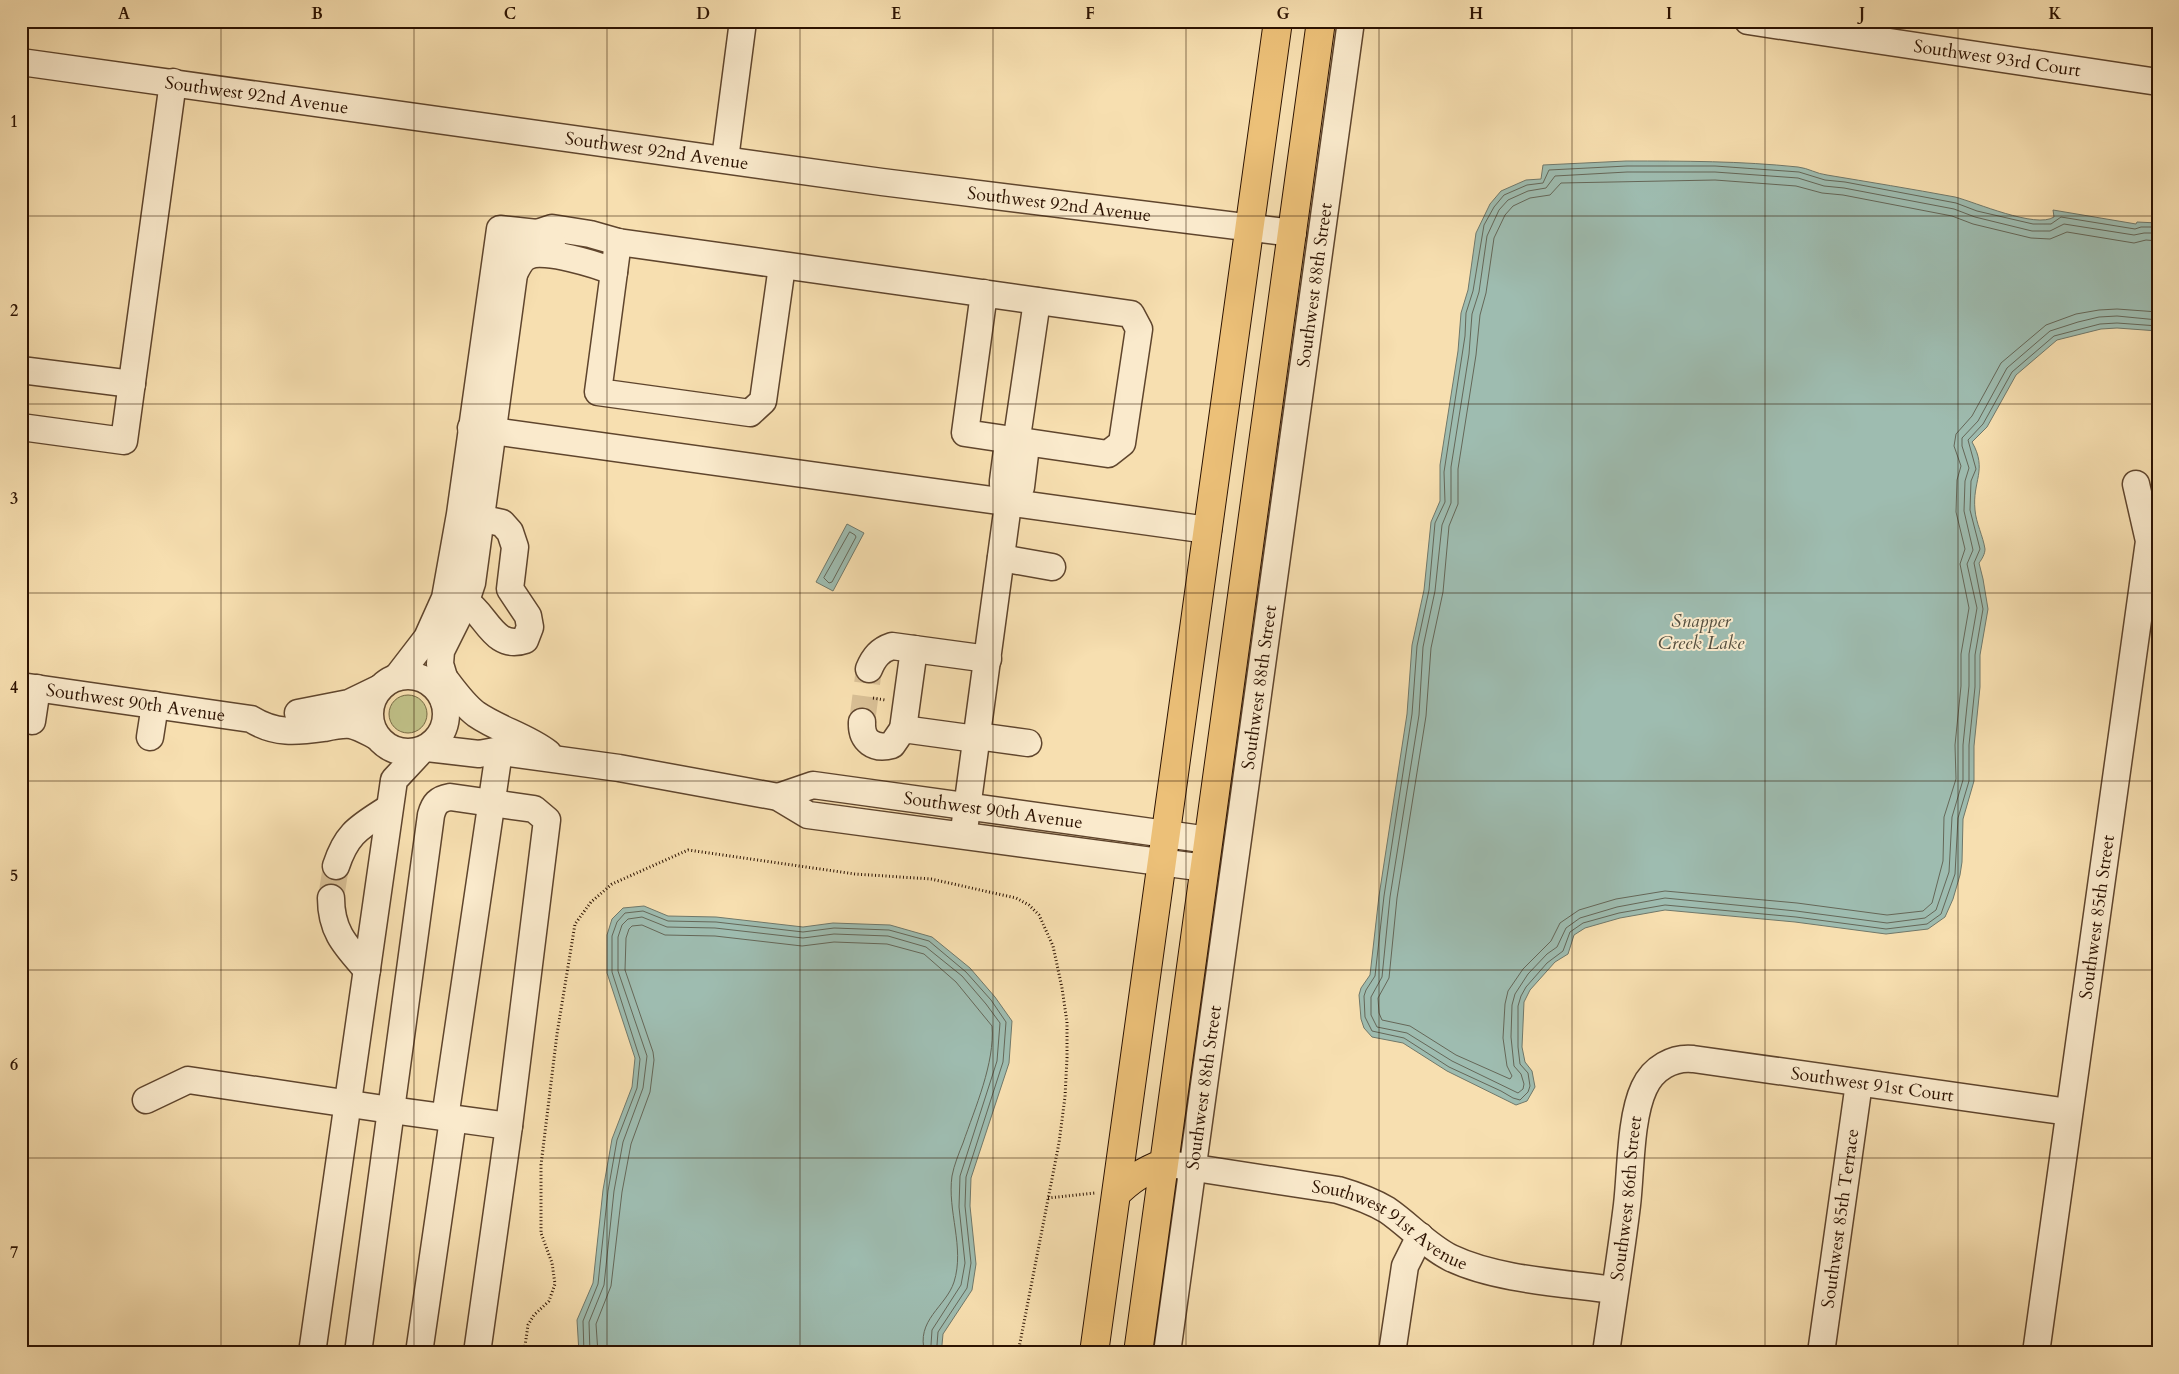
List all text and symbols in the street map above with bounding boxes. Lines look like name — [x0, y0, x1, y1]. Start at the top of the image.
text: A — [118, 3, 130, 25]
text: B — [311, 3, 323, 25]
text: C — [504, 3, 516, 25]
text: D — [696, 3, 710, 25]
text: E — [891, 3, 901, 25]
text: F — [1085, 3, 1095, 25]
text: G — [1276, 3, 1290, 25]
text: H — [1469, 3, 1483, 25]
text: I — [1666, 3, 1672, 25]
text: J — [1857, 3, 1865, 25]
text: K — [2049, 3, 2062, 25]
street label: Southwest 93rd Court — [1912, 34, 2083, 83]
street label: Southwest 92nd Avenue — [163, 70, 350, 120]
text: 1 — [10, 111, 18, 133]
street label: Southwest 92nd Avenue — [563, 126, 750, 176]
street label: Southwest 92nd Avenue — [966, 181, 1153, 228]
street label: Southwest 88th Street — [1291, 201, 1339, 369]
text: 2 — [10, 300, 18, 322]
text: 3 — [10, 488, 18, 510]
street label: Southwest 88th Street — [1236, 603, 1283, 771]
water label: Snapper Creek Lake — [1658, 608, 1745, 656]
text: 4 — [10, 677, 18, 699]
street label: Southwest 90th Avenue — [45, 678, 227, 728]
street label: Southwest 90th Avenue — [902, 786, 1084, 835]
street label: Southwest 85th Street — [2073, 833, 2121, 1001]
text: 5 — [10, 865, 18, 887]
street label: Southwest 88th Street — [1180, 1004, 1228, 1171]
text: 6 — [10, 1054, 18, 1076]
street label: Southwest 91st Court — [1789, 1061, 1955, 1109]
street label: Southwest 86th Street — [1605, 1114, 1648, 1282]
street label: Southwest 85th Terrace — [1815, 1127, 1865, 1310]
street label: Southwest 91st Avenue — [1310, 1174, 1471, 1277]
text: 7 — [10, 1242, 18, 1264]

